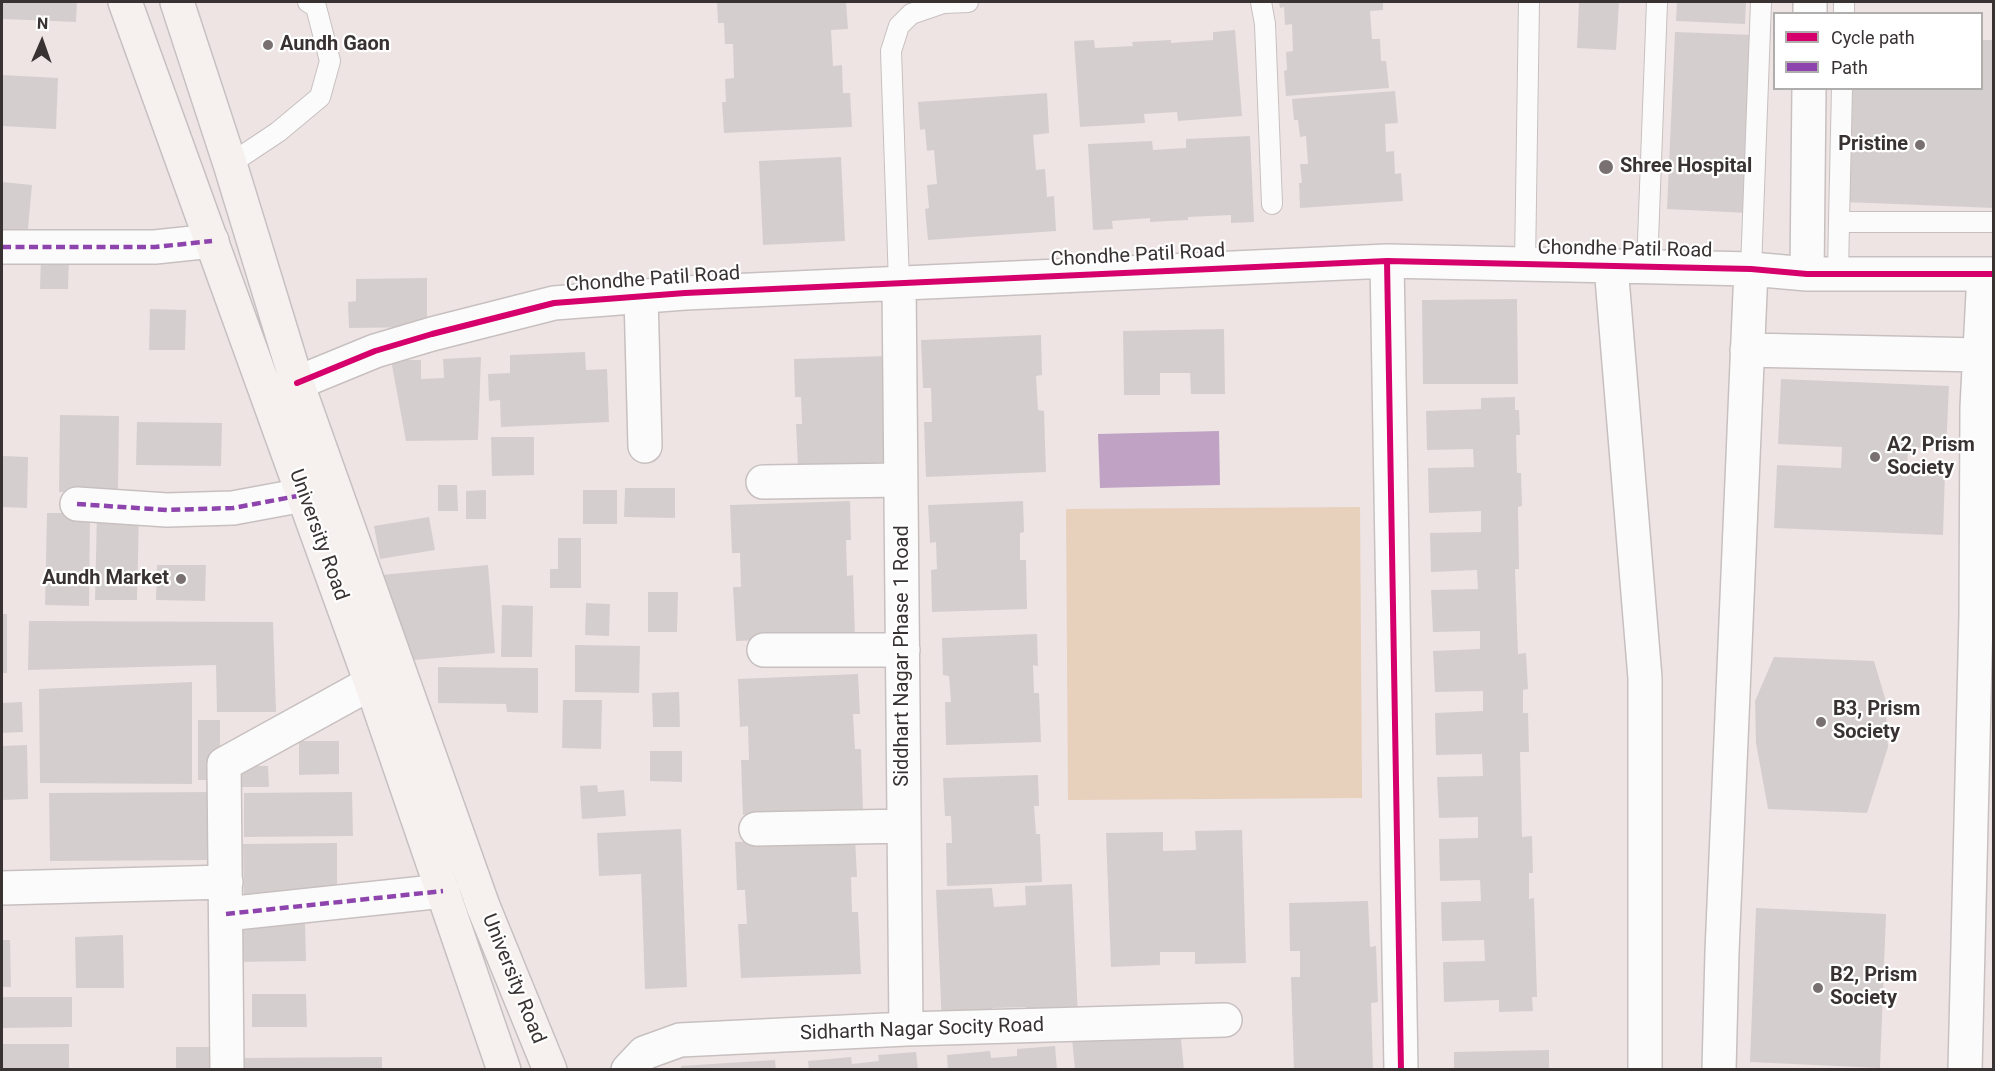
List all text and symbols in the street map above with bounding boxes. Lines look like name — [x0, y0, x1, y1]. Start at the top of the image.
north arrow — [12, 12, 72, 72]
legend — [1773, 12, 1983, 90]
text: N — [37, 14, 49, 33]
text: Cycle path — [1831, 27, 1915, 48]
place label: Aundh Gaon — [280, 33, 390, 57]
marker: Aundh Gaon — [261, 38, 275, 52]
text: Path — [1831, 57, 1868, 78]
place label: Pristine — [1838, 133, 1908, 157]
marker: Pristine — [1913, 138, 1927, 152]
place label: Shree Hospital — [1620, 155, 1752, 179]
marker: Shree Hospital — [1597, 158, 1615, 176]
street label: Chondhe Patil Road — [1537, 236, 1713, 264]
street label: Chondhe Patil Road — [1050, 239, 1226, 273]
street label: Chondhe Patil Road — [565, 262, 741, 298]
place label: A2, Prism Society — [1887, 434, 1975, 481]
marker: A2, Prism Society — [1868, 450, 1882, 464]
street label: University Road — [283, 466, 353, 604]
street label: Siddhart Nagar Phase 1 Road — [891, 525, 915, 787]
place label: Aundh Market — [42, 567, 169, 591]
marker: Aundh Market — [174, 572, 188, 586]
place label: B3, Prism Society — [1833, 698, 1920, 745]
marker: B3, Prism Society — [1814, 715, 1828, 729]
street label: University Road — [476, 911, 550, 1047]
place label: B2, Prism Society — [1830, 964, 1917, 1011]
marker: B2, Prism Society — [1811, 981, 1825, 995]
street label: Sidharth Nagar Socity Road — [800, 1014, 1044, 1046]

